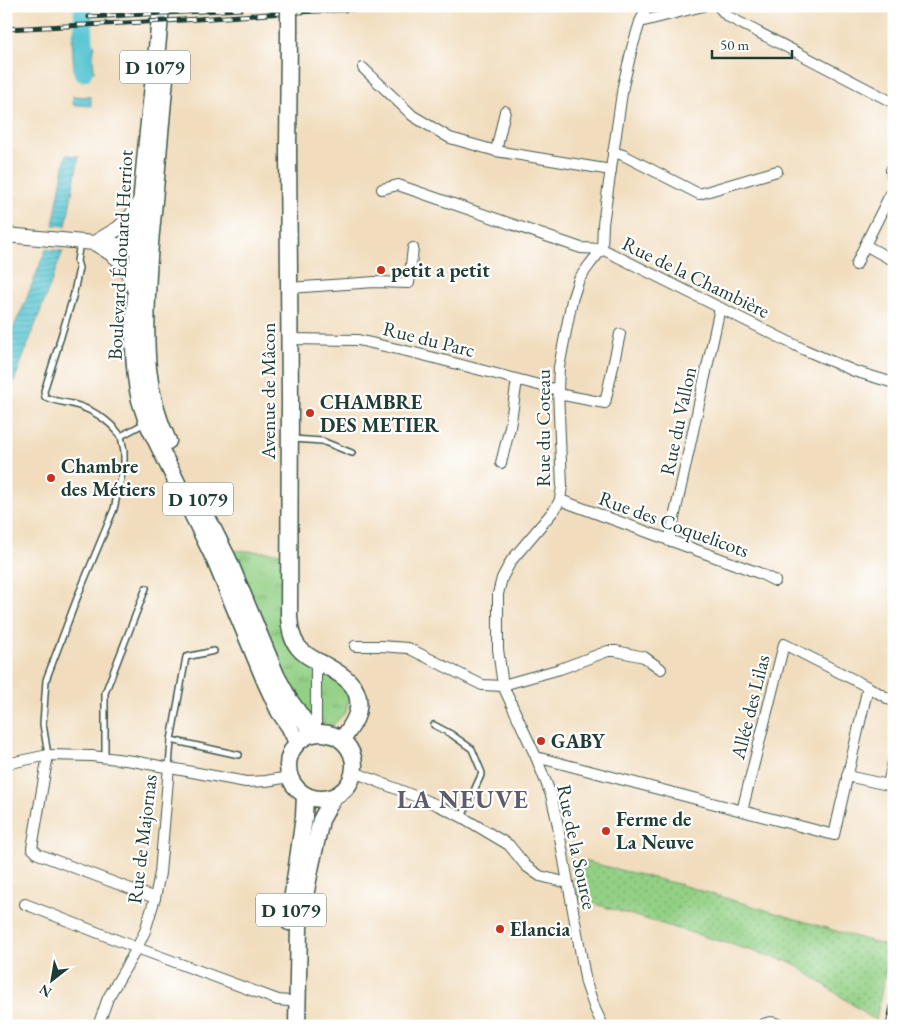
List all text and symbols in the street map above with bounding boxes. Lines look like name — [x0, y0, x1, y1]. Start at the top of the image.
scale bar — [712, 28, 792, 60]
text: 50 m — [720, 35, 749, 54]
road number: D 1079 — [120, 51, 190, 84]
street label: Boulevard Édouard Herriot — [102, 148, 139, 361]
street label: Rue de la Chambière — [618, 230, 774, 324]
place label: petit a petit — [391, 257, 490, 283]
marker: petit a petit — [375, 264, 387, 276]
street label: Rue du Parc — [380, 315, 478, 363]
street label: Avenue de Mâcon — [255, 322, 281, 461]
street label: Rue du Vallon — [654, 364, 702, 478]
street label: Rue du Coteau — [530, 369, 556, 487]
place label: CHAMBRE DES METIER — [320, 389, 440, 438]
marker: CHAMBRE DES METIER — [304, 407, 316, 419]
place label: Chambre des Métiers — [61, 453, 156, 502]
marker: Chambre des Métiers — [45, 472, 57, 484]
road number: D 1079 — [163, 482, 233, 516]
street label: Rue des Coquelicots — [595, 485, 753, 563]
street label: Allée des Lilas — [724, 652, 776, 763]
place label: GABY — [551, 728, 605, 754]
marker: GABY — [535, 735, 547, 747]
street label: Rue de Majornas — [121, 773, 163, 905]
street label: Rue de la Source — [551, 782, 603, 912]
district label: LA NEUVE — [397, 783, 529, 815]
place label: Ferme de La Neuve — [616, 806, 694, 855]
marker: Ferme de La Neuve — [600, 825, 612, 837]
road number: D 1079 — [256, 894, 326, 926]
place label: Elancia — [510, 916, 570, 942]
marker: Elancia — [494, 923, 506, 935]
north arrow — [28, 954, 78, 1004]
text: N — [35, 980, 55, 1002]

